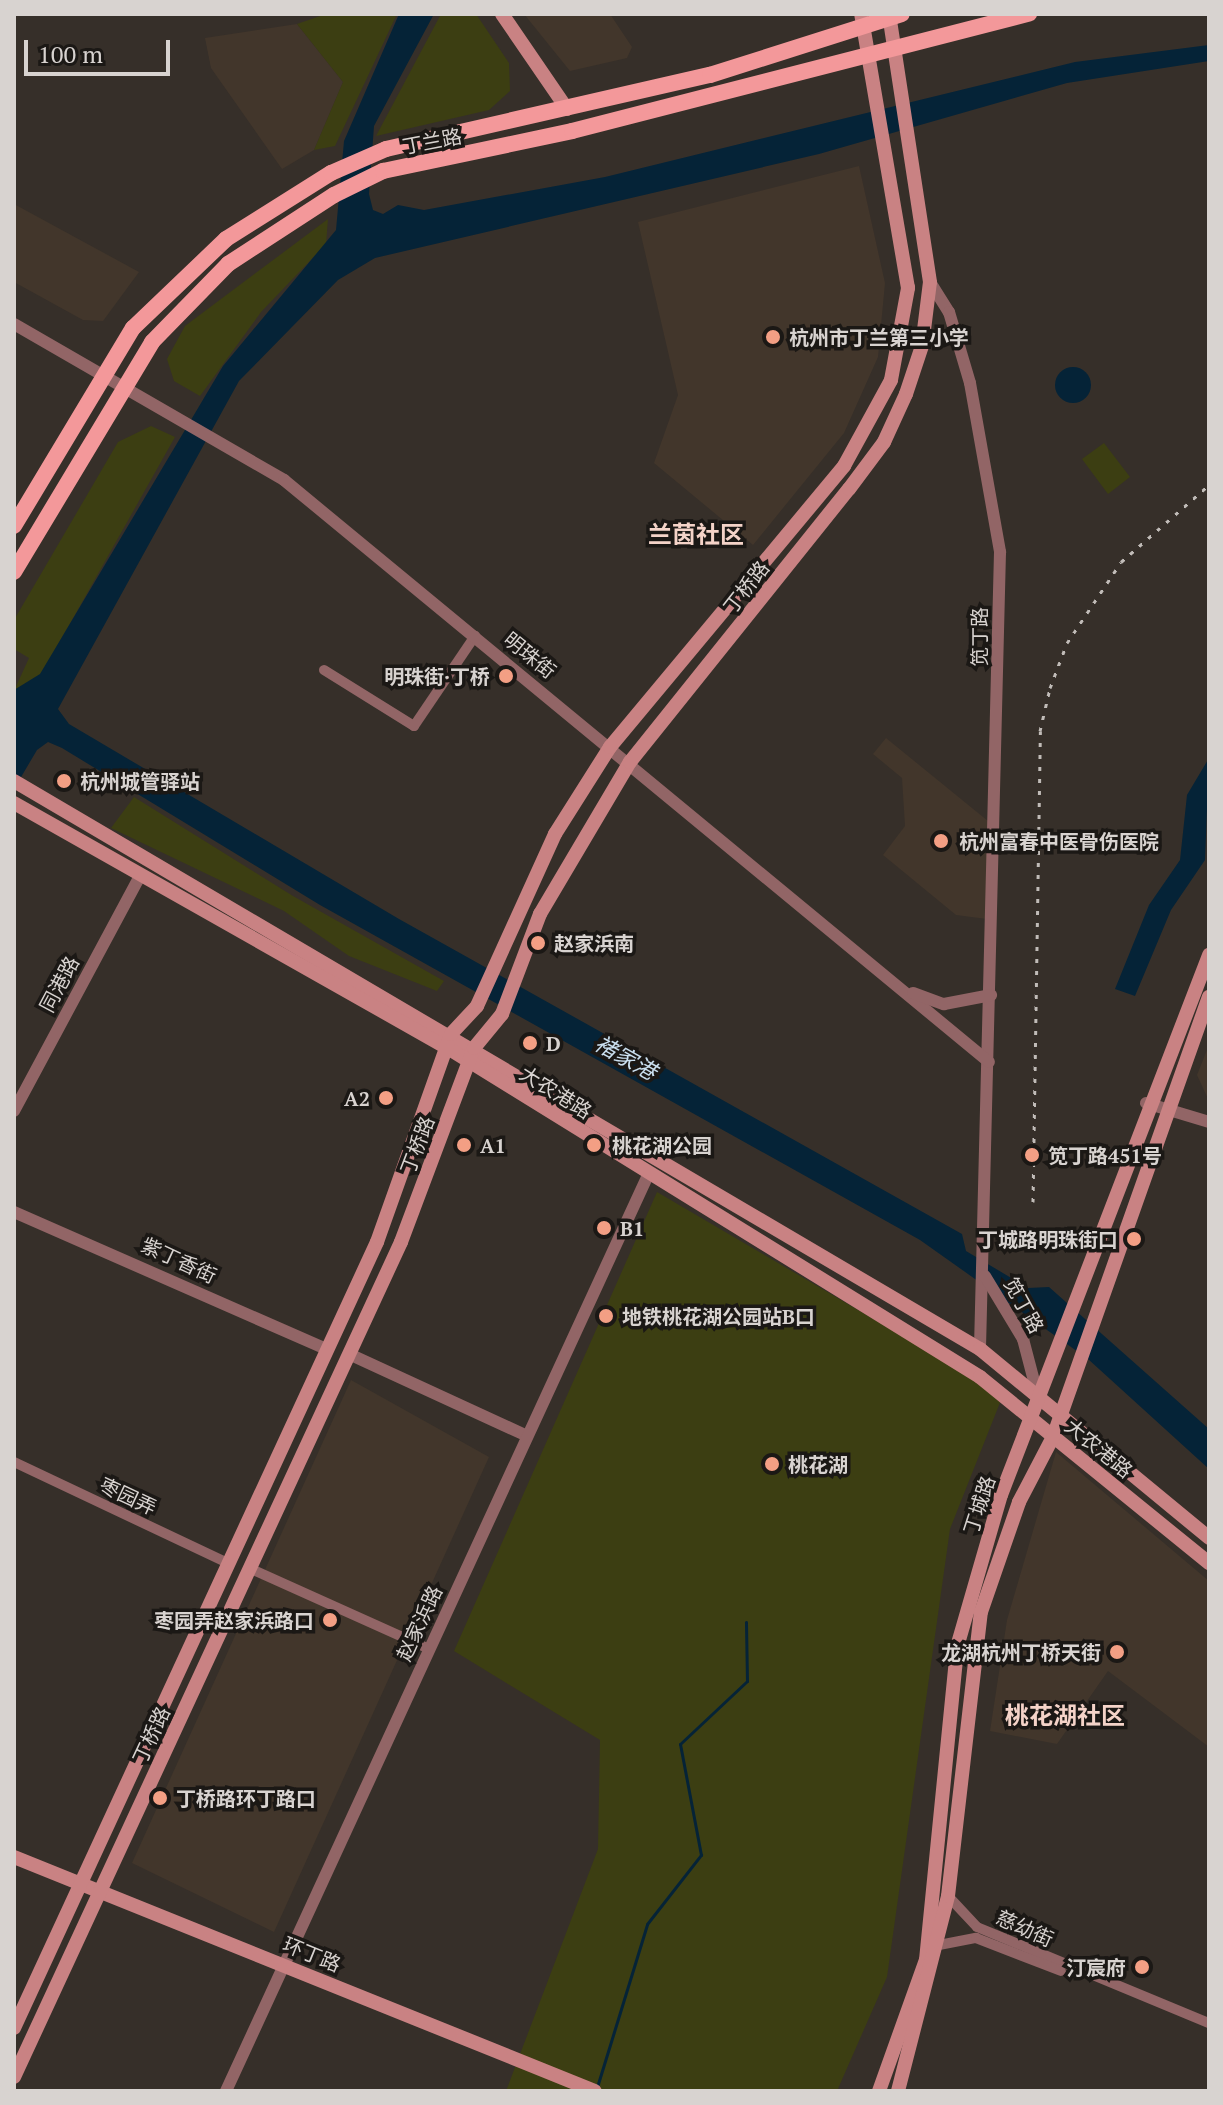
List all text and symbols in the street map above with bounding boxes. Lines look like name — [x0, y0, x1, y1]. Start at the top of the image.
scale bar — [28, 24, 174, 74]
text: 100 m — [38, 38, 103, 70]
street label: 丁兰路 — [400, 123, 464, 159]
place label: 杭州市丁兰第三小学 — [789, 325, 969, 349]
marker: 杭州市丁兰第三小学 — [764, 328, 782, 346]
district label: 兰茵社区 — [648, 521, 744, 549]
street label: 丁桥路 — [718, 556, 774, 618]
street label: 笕丁路 — [967, 607, 991, 667]
street label: 明珠街 — [499, 627, 561, 683]
place label: 明珠街·丁桥 — [384, 664, 490, 688]
marker: 明珠街·丁桥 — [497, 667, 515, 685]
place label: 杭州城管驿站 — [80, 769, 200, 793]
marker: 杭州城管驿站 — [55, 772, 73, 790]
place label: 杭州富春中医骨伤医院 — [959, 829, 1159, 853]
marker: 杭州富春中医骨伤医院 — [930, 830, 952, 852]
place label: 赵家浜南 — [554, 931, 634, 955]
marker: 赵家浜南 — [529, 934, 547, 952]
street label: 同港路 — [34, 952, 84, 1016]
water label: 褚家港 — [591, 1029, 661, 1085]
place label: D — [546, 1031, 561, 1055]
marker: D — [521, 1034, 539, 1052]
street label: 大农港路 — [516, 1061, 596, 1123]
place label: A2 — [344, 1086, 370, 1110]
marker: A2 — [377, 1089, 395, 1107]
street label: 丁桥路 — [395, 1113, 439, 1177]
place label: A1 — [480, 1133, 506, 1157]
place label: 桃花湖公园 — [612, 1133, 712, 1157]
marker: 桃花湖公园 — [583, 1134, 605, 1156]
marker: A1 — [455, 1136, 473, 1154]
place label: 笕丁路451号 — [1048, 1143, 1162, 1167]
marker: 笕丁路451号 — [1023, 1146, 1041, 1164]
place label: B1 — [620, 1216, 644, 1240]
marker: B1 — [595, 1219, 613, 1237]
place label: 丁城路明珠街口 — [978, 1227, 1118, 1251]
marker: 丁城路明珠街口 — [1125, 1230, 1143, 1248]
street label: 紫丁香街 — [138, 1232, 220, 1288]
street label: 笕丁路 — [999, 1273, 1049, 1337]
place label: 地铁桃花湖公园站B口 — [622, 1304, 815, 1328]
marker: 地铁桃花湖公园站B口 — [597, 1307, 615, 1325]
street label: 大农港路 — [1060, 1414, 1138, 1482]
place label: 桃花湖 — [788, 1452, 848, 1476]
marker: 桃花湖 — [763, 1455, 781, 1473]
street label: 枣园弄 — [96, 1472, 160, 1520]
street label: 丁城路 — [958, 1473, 1000, 1537]
street label: 赵家浜路 — [391, 1582, 447, 1664]
place label: 枣园弄赵家浜路口 — [154, 1608, 314, 1632]
marker: 枣园弄赵家浜路口 — [321, 1611, 339, 1629]
place label: 龙湖杭州丁桥天街 — [941, 1640, 1101, 1664]
marker: 龙湖杭州丁桥天街 — [1108, 1643, 1126, 1661]
district label: 桃花湖社区 — [1005, 1702, 1125, 1730]
street label: 丁桥路 — [127, 1703, 175, 1767]
place label: 丁桥路环丁路口 — [176, 1786, 316, 1810]
marker: 丁桥路环丁路口 — [151, 1789, 169, 1807]
street label: 慈幼街 — [993, 1905, 1057, 1951]
street label: 环丁路 — [280, 1932, 344, 1976]
place label: 汀宸府 — [1066, 1955, 1126, 1979]
marker: 汀宸府 — [1133, 1958, 1151, 1976]

